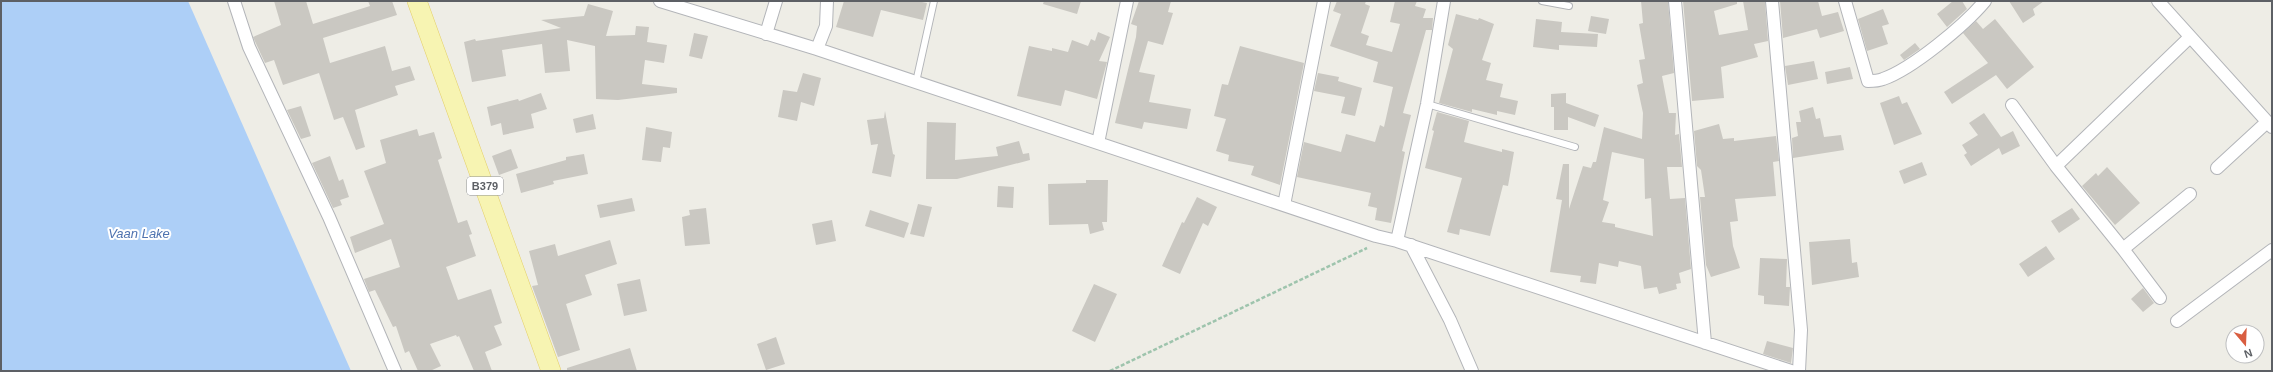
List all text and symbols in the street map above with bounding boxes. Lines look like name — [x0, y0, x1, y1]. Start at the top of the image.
road number: B379 — [467, 177, 503, 195]
water label: Vaan Lake — [108, 226, 170, 241]
north arrow — [2225, 324, 2265, 364]
text: N — [2242, 346, 2254, 360]

